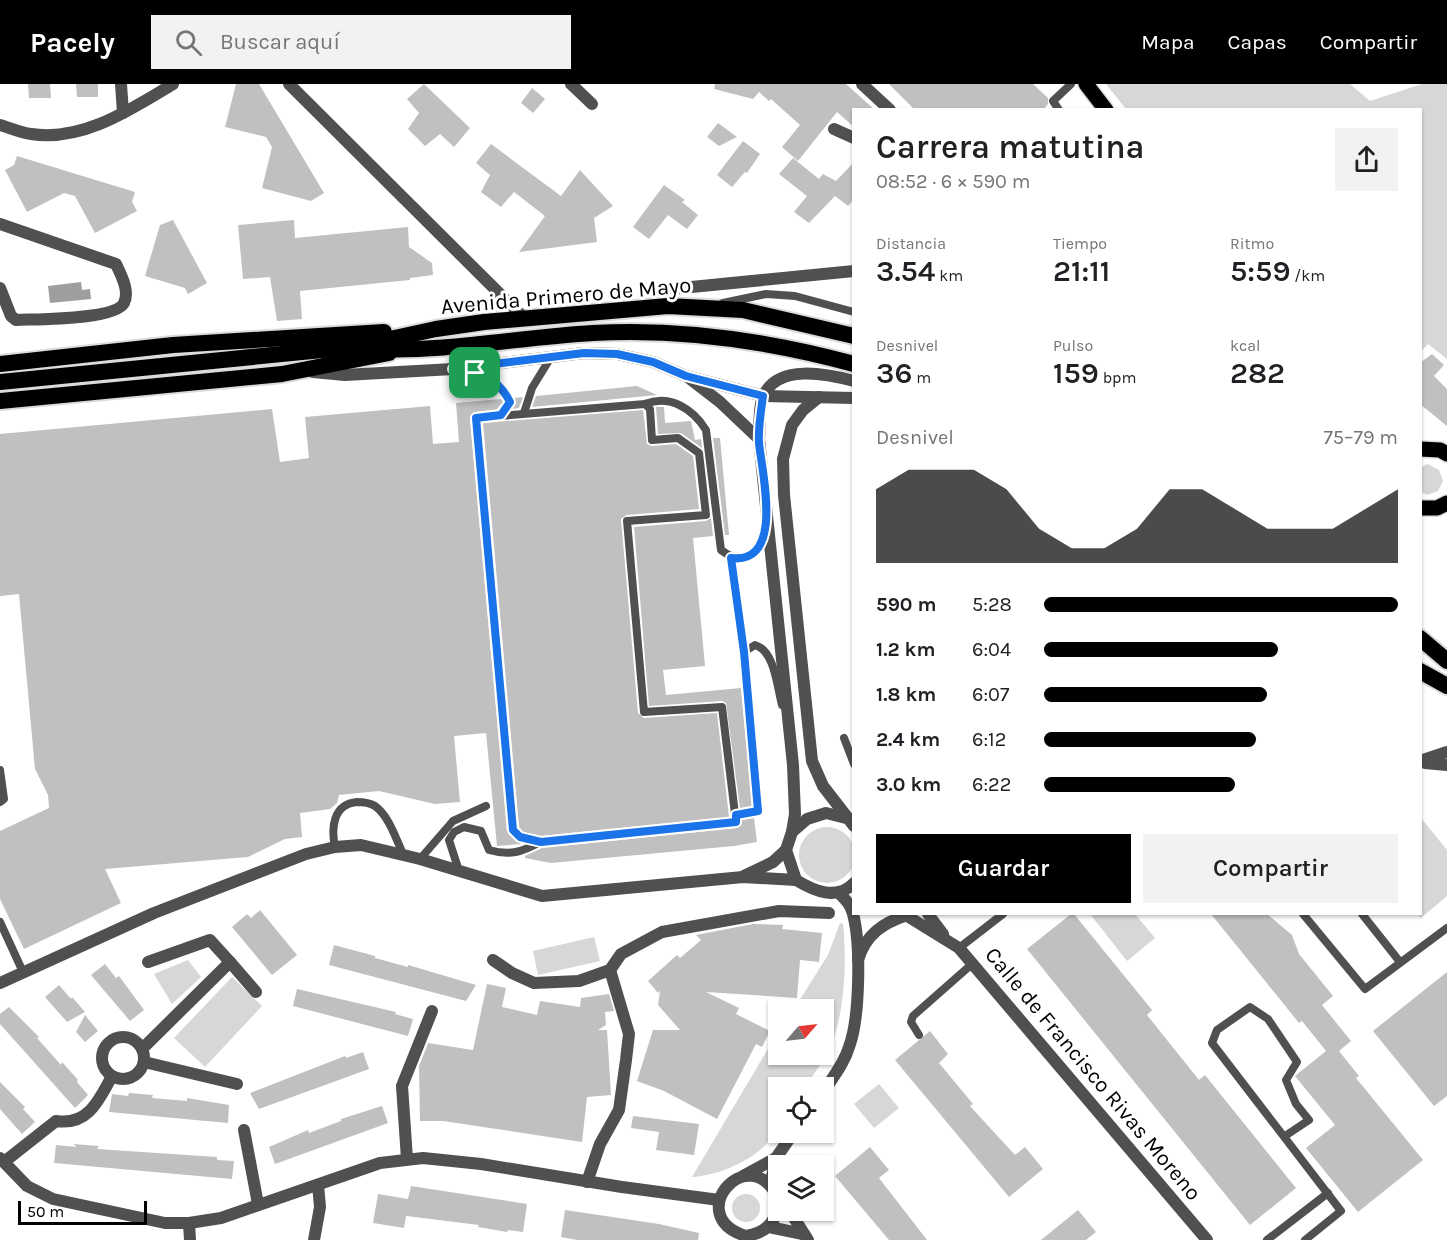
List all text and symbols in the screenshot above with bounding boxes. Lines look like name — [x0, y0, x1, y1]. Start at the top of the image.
search box — [151, 15, 571, 69]
text: Pacely — [30, 26, 115, 59]
icon: search — [172, 26, 205, 59]
text: Buscar aquí — [220, 29, 340, 55]
text: Mapa — [1141, 30, 1195, 54]
text: Capas — [1228, 30, 1287, 54]
text: Compartir — [1320, 30, 1417, 54]
text: Carrera matutina — [876, 128, 1145, 166]
button: share — [1335, 128, 1398, 191]
text: 08:52 · 6 × 590 m — [876, 170, 1030, 193]
text: Distancia — [876, 234, 946, 253]
text: Tiempo — [1053, 234, 1107, 253]
text: Ritmo — [1230, 234, 1274, 253]
text: 3.54 — [876, 253, 935, 289]
text: 21:11 — [1053, 253, 1110, 289]
text: 5:59 — [1230, 253, 1290, 289]
text: km — [935, 266, 963, 285]
text: /km — [1290, 266, 1325, 285]
street label: Avenida Primero de Mayo — [440, 272, 692, 320]
text: Desnivel — [876, 336, 938, 355]
text: Pulso — [1053, 336, 1093, 355]
text: kcal — [1230, 336, 1261, 355]
pin — [449, 347, 500, 398]
text: 36 — [876, 355, 912, 391]
text: 159 — [1053, 355, 1099, 391]
text: 282 — [1230, 355, 1285, 391]
icon: arrive — [458, 356, 491, 389]
text: m — [912, 368, 931, 387]
text: bpm — [1099, 368, 1136, 387]
text: Desnivel — [876, 426, 954, 449]
text: 75–79 m — [1323, 426, 1398, 449]
text: 590 m — [876, 593, 937, 616]
text: 5:28 — [972, 593, 1012, 616]
text: 1.2 km — [876, 638, 935, 661]
text: 6:04 — [972, 638, 1011, 661]
text: 1.8 km — [876, 683, 936, 706]
text: 6:07 — [972, 683, 1009, 706]
text: 2.4 km — [876, 728, 940, 751]
text: 6:12 — [972, 728, 1006, 751]
text: 3.0 km — [876, 773, 941, 796]
text: 6:22 — [972, 773, 1011, 796]
button: Guardar — [876, 834, 1131, 903]
button: Compartir — [1143, 834, 1398, 903]
street label: Calle de Francisco Rivas Moreno — [980, 942, 1206, 1206]
north arrow — [768, 999, 834, 1065]
map controls — [768, 999, 834, 1221]
button: locate — [768, 1077, 834, 1143]
button: layers — [768, 1155, 834, 1221]
scale bar — [18, 1198, 147, 1226]
text: 50 m — [27, 1202, 64, 1221]

